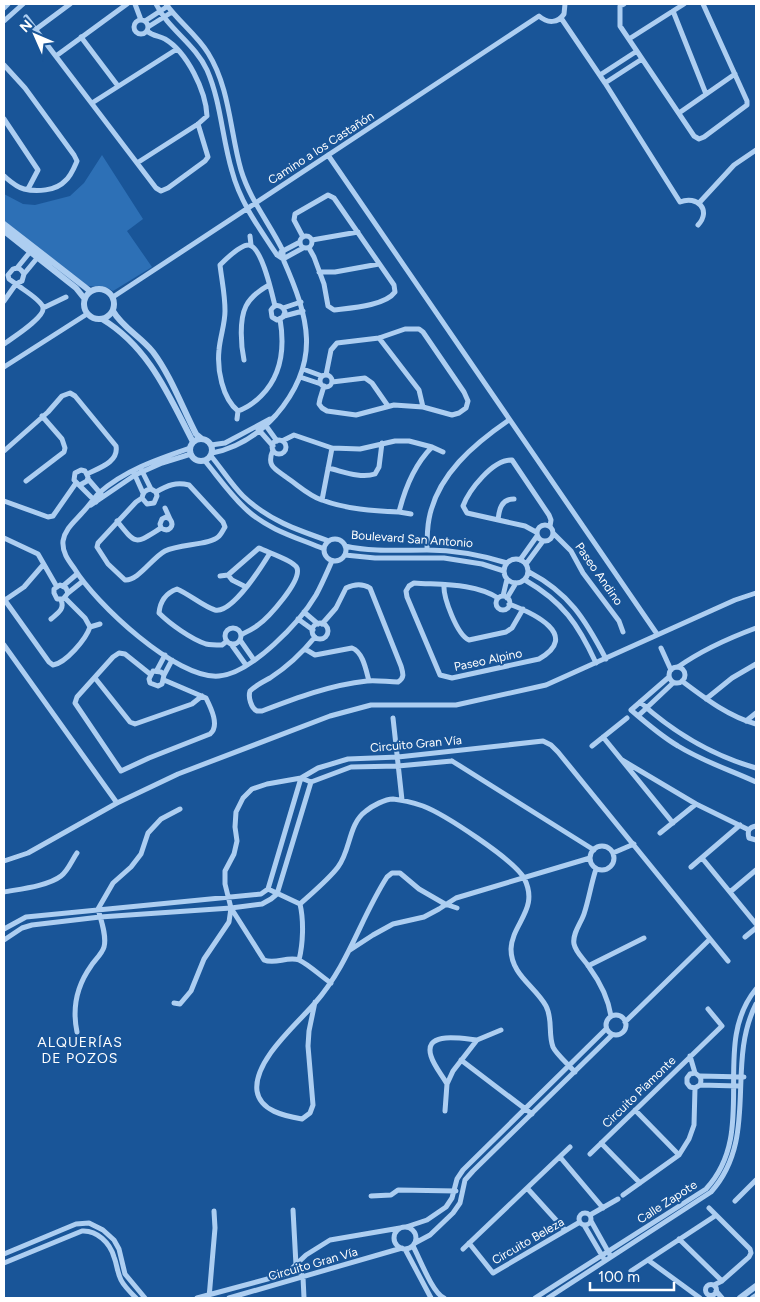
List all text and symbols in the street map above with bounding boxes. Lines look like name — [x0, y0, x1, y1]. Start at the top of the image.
north arrow — [10, 10, 60, 60]
text: N — [16, 16, 36, 36]
street label: Camino a los Castañón — [266, 108, 377, 187]
street label: Boulevard San Antonio — [351, 528, 473, 550]
street label: Paseo Andino — [572, 540, 626, 608]
street label: Paseo Alpino — [453, 646, 523, 674]
street label: Circuito Gran Vía — [370, 733, 462, 755]
district label: ALQUERÍAS DE POZOS — [37, 1034, 123, 1067]
street label: Circuito Piamonte — [599, 1053, 679, 1131]
street label: Calle Zapote — [634, 1177, 700, 1227]
street label: Circuito Beleza — [489, 1215, 567, 1267]
street label: Circuito Gran Vía — [267, 1245, 359, 1283]
scale bar — [590, 1260, 674, 1292]
text: 100 m — [598, 1268, 640, 1286]

